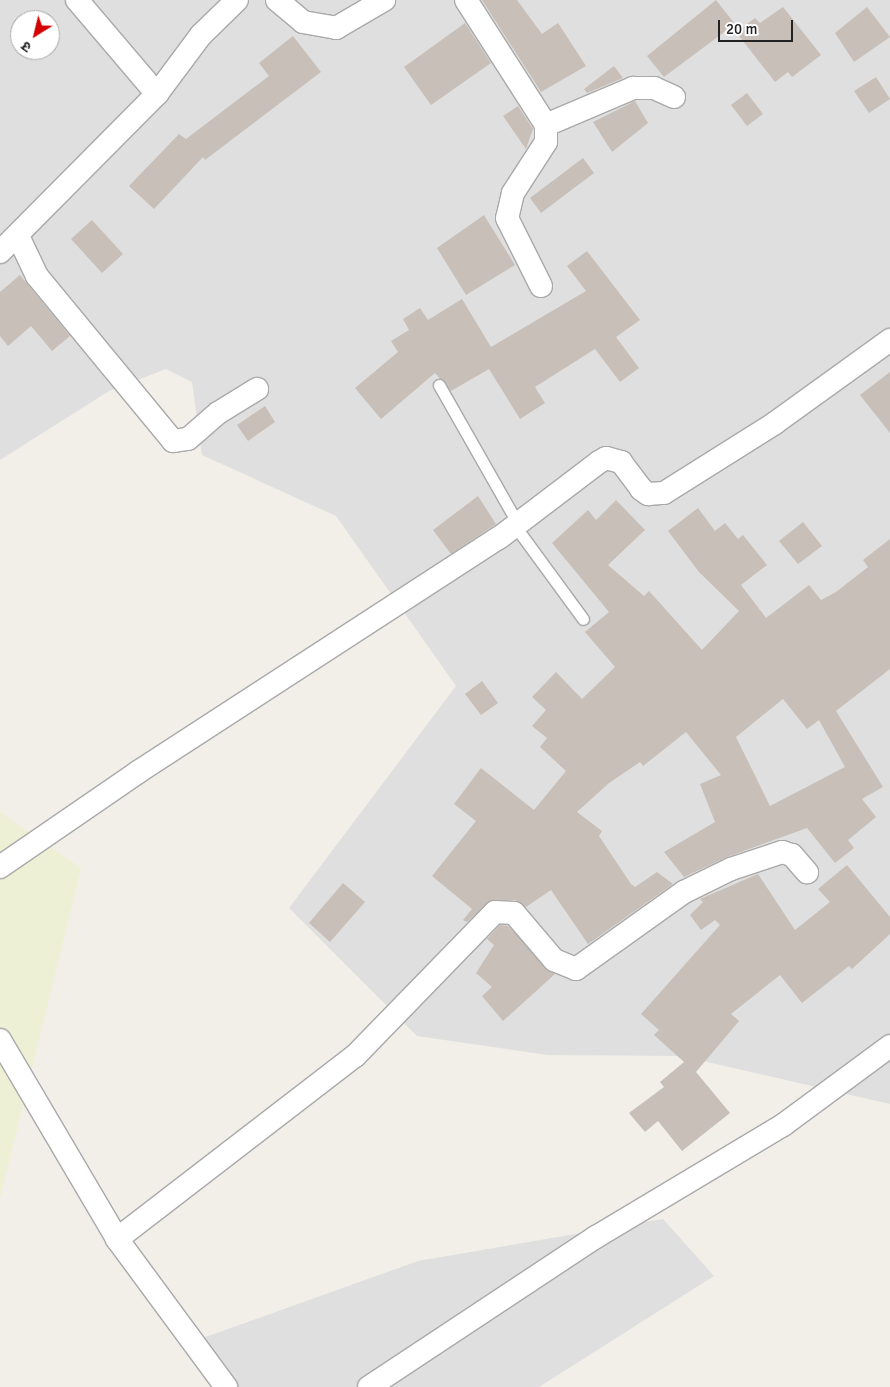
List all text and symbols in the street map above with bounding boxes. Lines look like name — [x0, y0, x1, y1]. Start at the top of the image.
north arrow — [10, 10, 60, 60]
scale bar — [720, 10, 795, 42]
text: 20 m — [726, 20, 757, 38]
text: उ — [18, 37, 35, 56]

